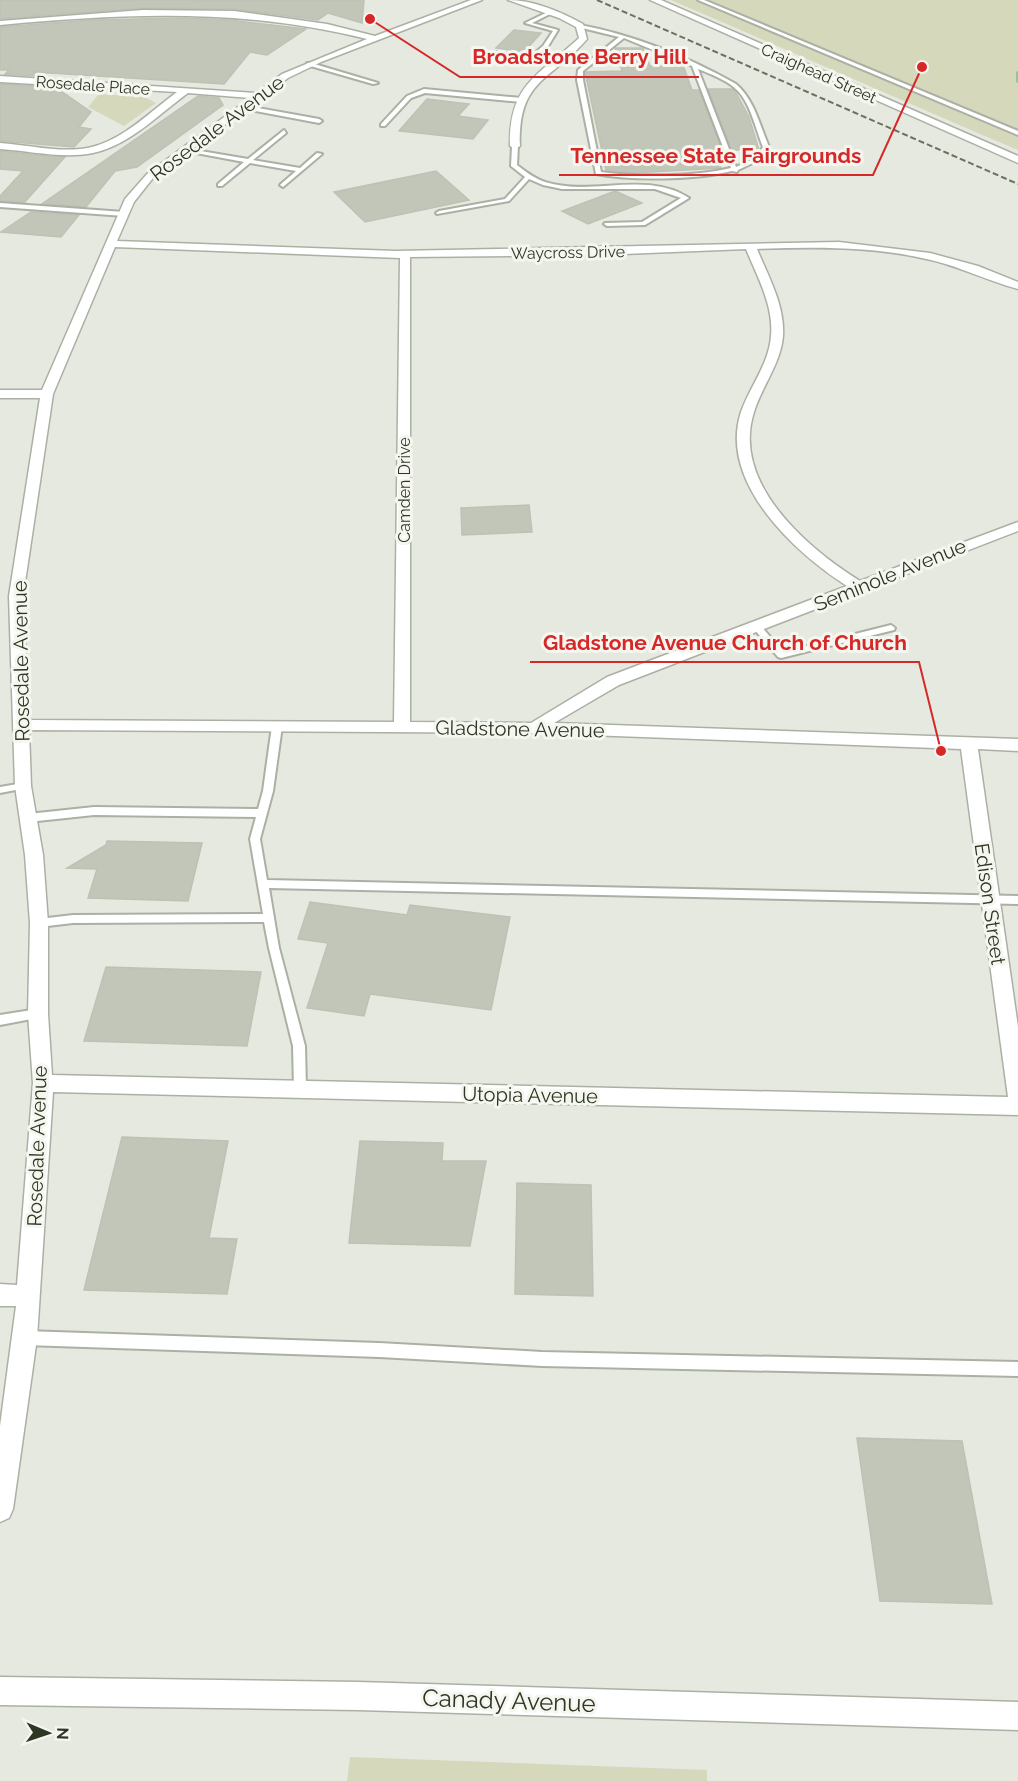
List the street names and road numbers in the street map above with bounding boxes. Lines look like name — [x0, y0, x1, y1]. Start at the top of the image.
street label: Craighead Street — [758, 39, 880, 108]
street label: Rosedale Avenue — [145, 70, 289, 186]
street label: Rosedale Place — [35, 72, 151, 99]
street label: Waycross Drive — [511, 242, 625, 263]
street label: Camden Drive — [395, 437, 414, 543]
street label: Seminole Avenue — [810, 533, 970, 616]
street label: Rosedale Avenue — [8, 580, 34, 742]
street label: Gladstone Avenue — [435, 716, 605, 742]
street label: Edison Street — [970, 842, 1010, 967]
street label: Rosedale Avenue — [22, 1065, 52, 1227]
street label: Utopia Avenue — [462, 1082, 598, 1108]
street label: Canady Avenue — [422, 1683, 596, 1718]

